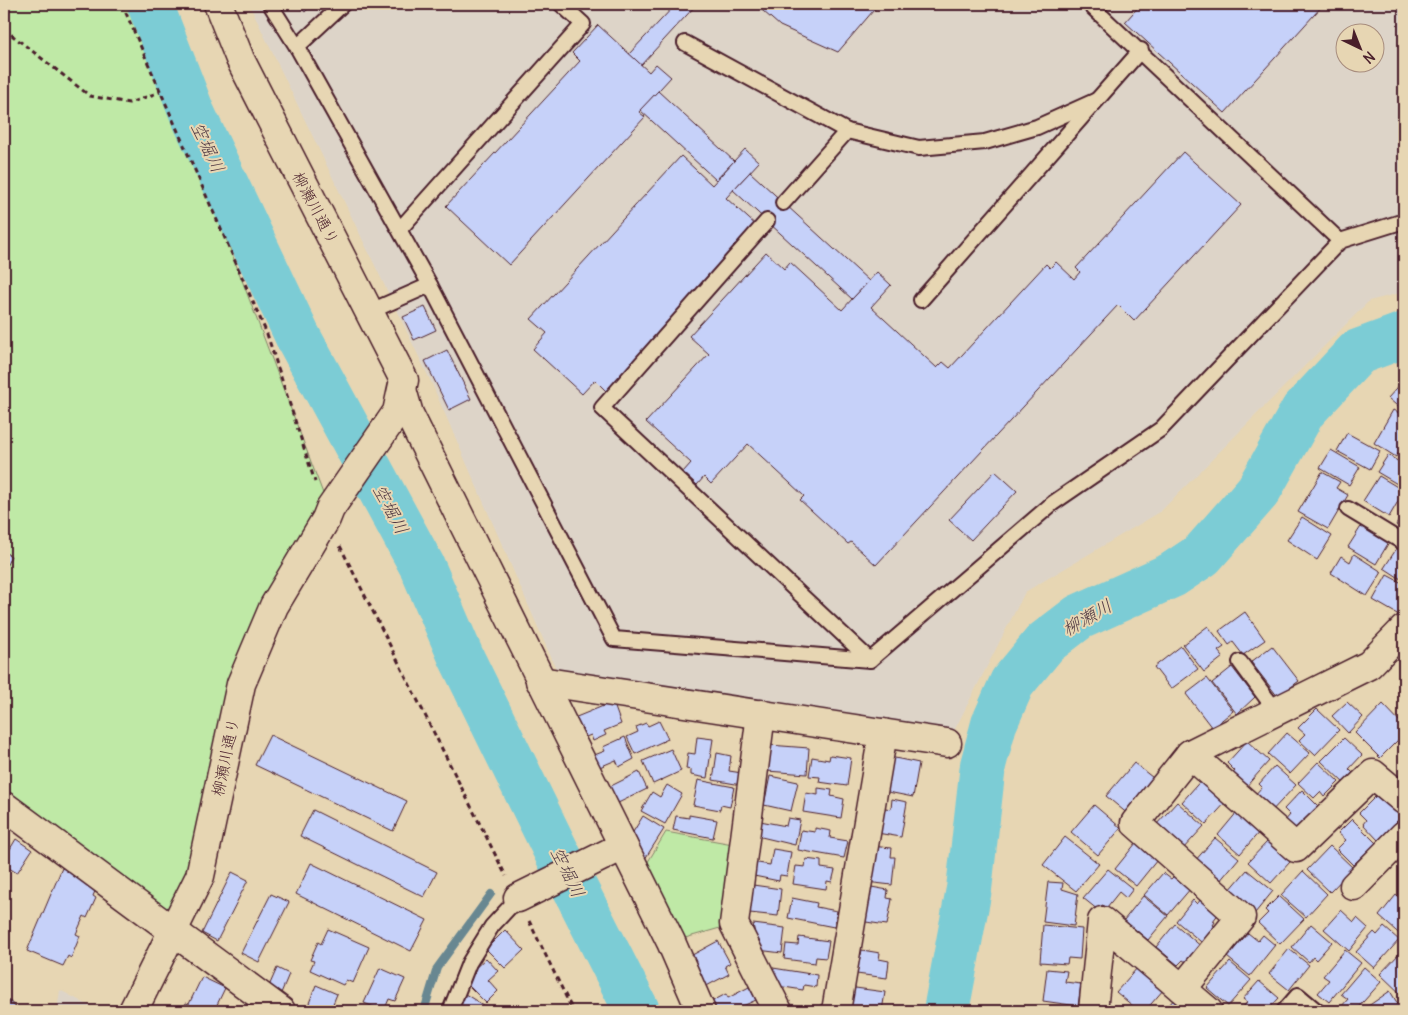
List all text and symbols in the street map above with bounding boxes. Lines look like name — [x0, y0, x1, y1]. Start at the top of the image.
north arrow — [1336, 22, 1386, 72]
text: N — [1359, 48, 1379, 67]
water label: 空堀川 — [186, 118, 230, 176]
street label: 柳瀬川通り — [288, 168, 344, 248]
water label: 空堀川 — [368, 480, 414, 538]
water label: 柳瀬川 — [1058, 594, 1116, 640]
street label: 柳瀬川通り — [207, 716, 243, 798]
water label: 空堀川 — [546, 843, 590, 901]

